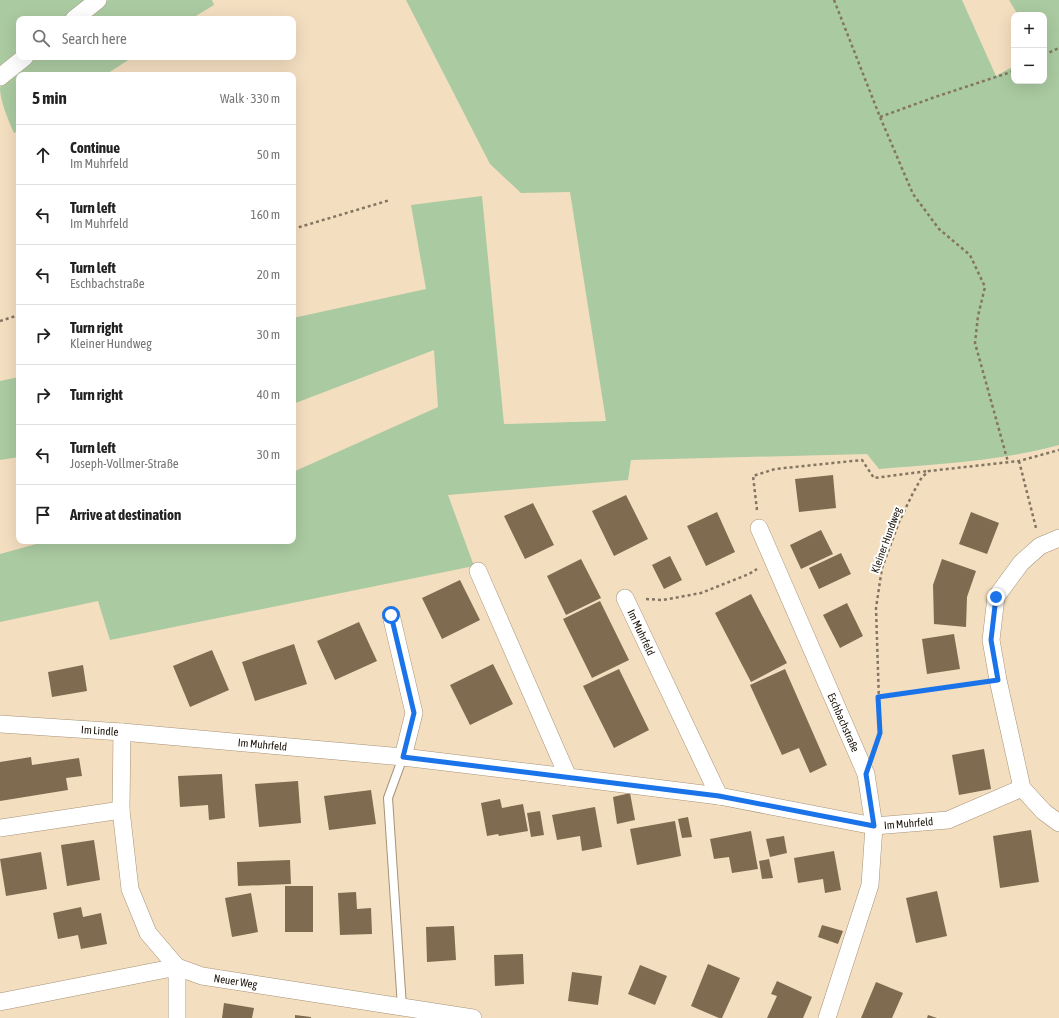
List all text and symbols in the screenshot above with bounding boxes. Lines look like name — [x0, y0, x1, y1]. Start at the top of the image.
map controls — [1011, 12, 1047, 84]
button: + — [1011, 12, 1047, 48]
search box — [16, 16, 296, 60]
icon: search — [30, 27, 52, 49]
text: Search here — [62, 30, 127, 47]
button: − — [1011, 48, 1047, 84]
text: 5 min — [32, 88, 67, 108]
text: Walk · 330 m — [220, 91, 280, 106]
text: Continue — [70, 139, 120, 156]
icon: ahead — [32, 144, 54, 166]
text: 50 m — [257, 147, 280, 162]
text: Im Muhrfeld — [70, 156, 128, 171]
text: Turn left — [70, 199, 116, 216]
icon: left — [32, 204, 54, 226]
text: 160 m — [251, 207, 280, 222]
text: Im Muhrfeld — [70, 216, 128, 231]
text: Turn left — [70, 259, 116, 276]
icon: left — [32, 264, 54, 286]
text: 20 m — [257, 267, 280, 282]
text: Eschbachstraße — [70, 276, 145, 291]
text: Turn right — [70, 319, 123, 336]
icon: right — [32, 324, 54, 346]
text: 30 m — [257, 327, 280, 342]
text: Kleiner Hundweg — [70, 336, 152, 351]
icon: right — [32, 384, 54, 406]
text: Turn right — [70, 386, 123, 403]
text: 40 m — [257, 387, 280, 402]
text: Turn left — [70, 439, 116, 456]
icon: left — [32, 444, 54, 466]
text: 30 m — [257, 447, 280, 462]
text: Joseph-Vollmer-Straße — [70, 456, 179, 471]
icon: arrive — [32, 504, 54, 526]
street label: Kleiner Hundweg — [869, 505, 904, 575]
text: Arrive at destination — [70, 506, 181, 523]
route end — [987, 588, 1005, 606]
route start — [382, 606, 400, 624]
street label: Im Muhrfeld — [625, 607, 657, 657]
street label: Eschbachstraße — [825, 691, 862, 754]
street label: Im Lindle — [81, 723, 119, 738]
street label: Im Muhrfeld — [237, 736, 288, 753]
street label: Im Muhrfeld — [883, 815, 934, 831]
street label: Neuer Weg — [213, 972, 259, 991]

